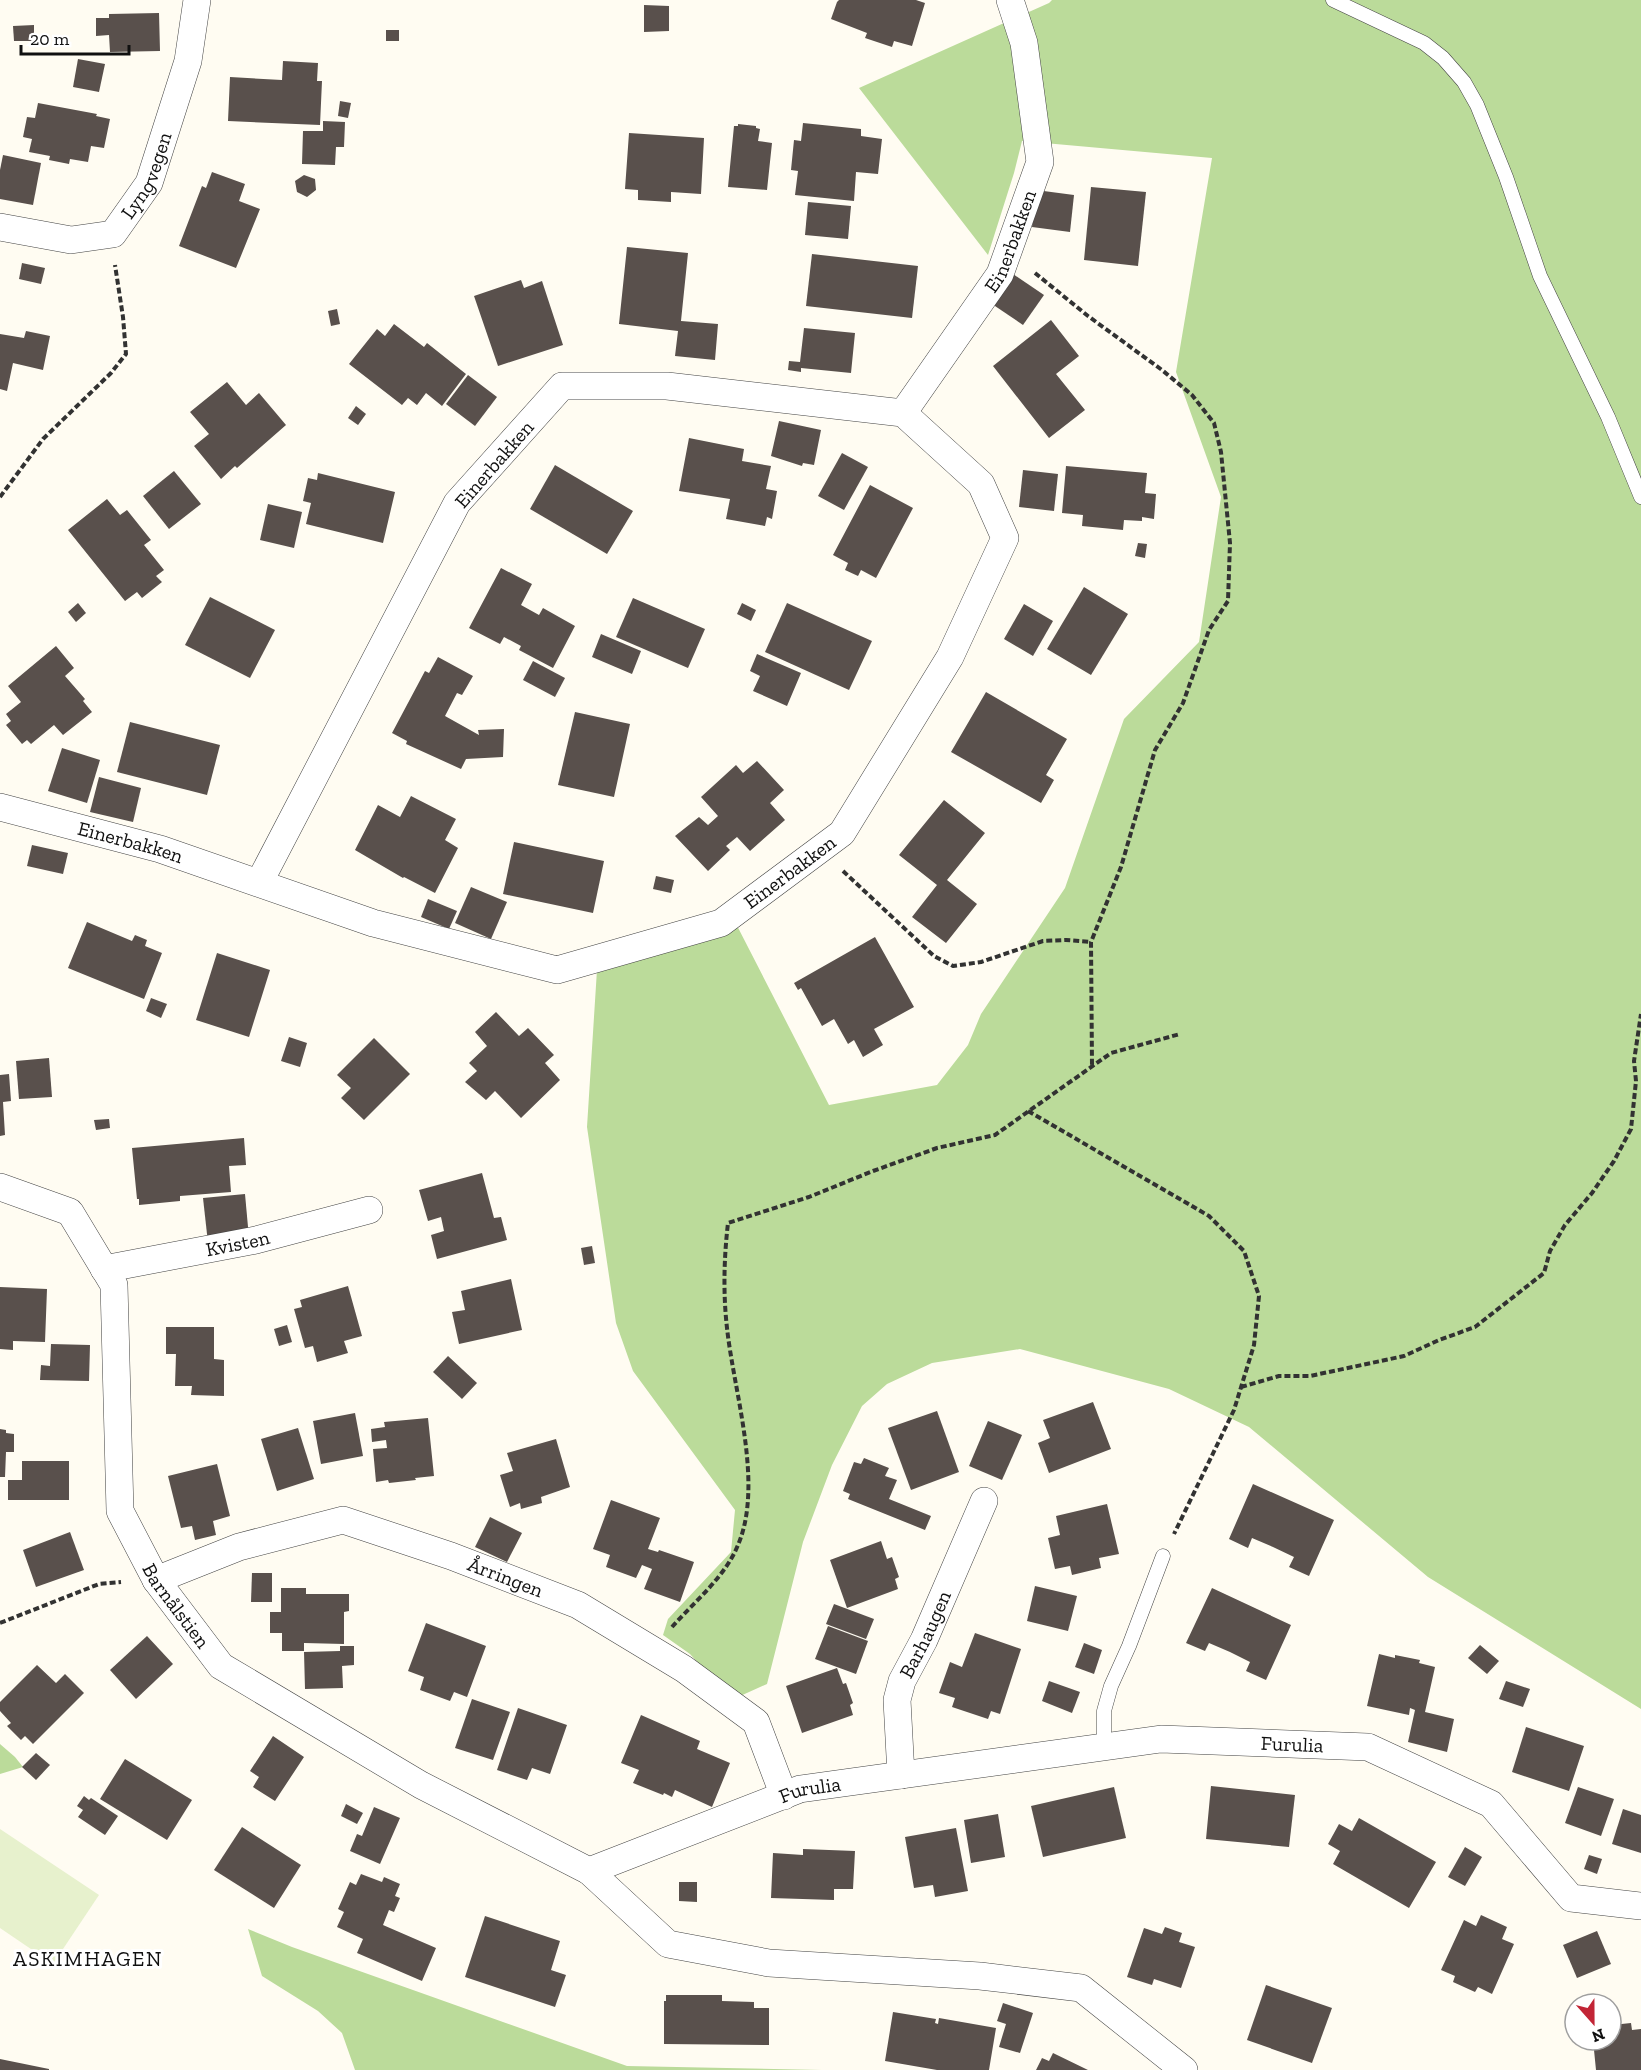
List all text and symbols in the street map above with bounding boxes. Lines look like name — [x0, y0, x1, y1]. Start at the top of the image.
scale bar — [21, 18, 129, 56]
text: 20 m — [30, 28, 70, 50]
street label: Lyngvegen — [116, 128, 177, 223]
street label: Einerbakken — [979, 186, 1041, 297]
street label: Einerbakken — [449, 415, 539, 513]
street label: Einerbakken — [75, 816, 187, 868]
street label: Einerbakken — [739, 830, 841, 914]
street label: Kvisten — [204, 1225, 273, 1261]
street label: Årringen — [464, 1552, 547, 1603]
street label: Barnålstien — [137, 1559, 215, 1653]
street label: Barhaugen — [894, 1586, 956, 1682]
street label: Furulia — [1260, 1731, 1324, 1757]
street label: Furulia — [775, 1771, 843, 1808]
district label: ASKIMHAGEN — [13, 1946, 163, 1971]
north arrow — [1563, 1992, 1623, 2052]
text: N — [1589, 2024, 1607, 2047]

